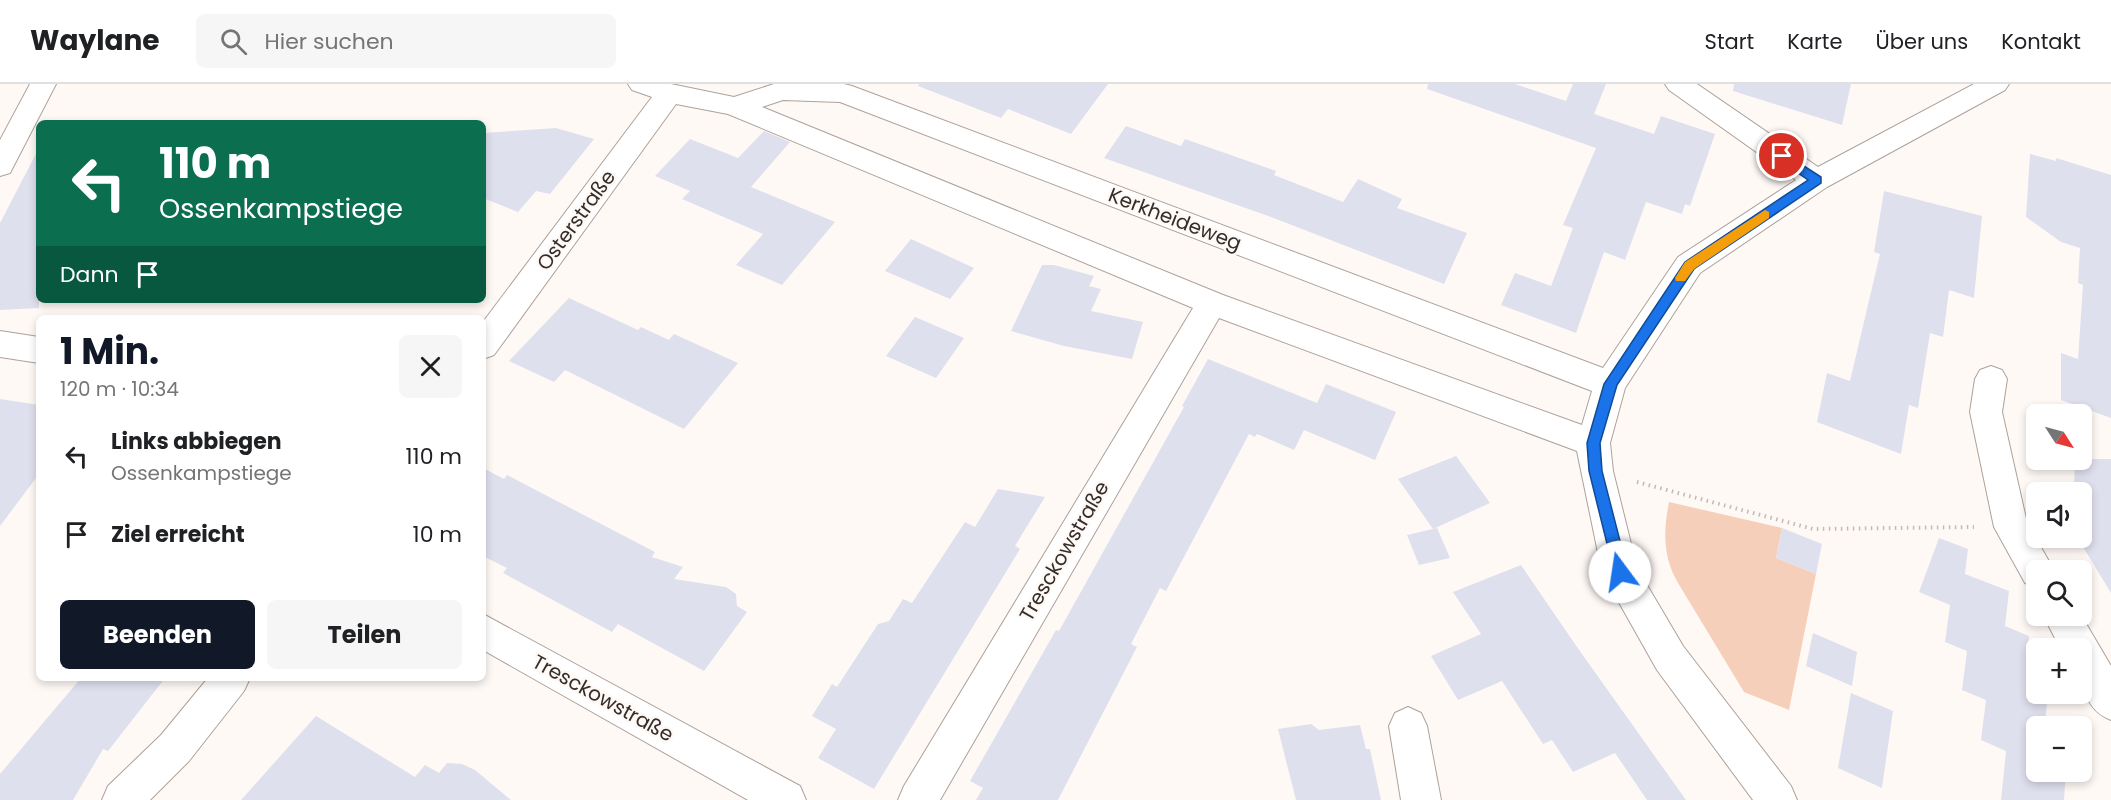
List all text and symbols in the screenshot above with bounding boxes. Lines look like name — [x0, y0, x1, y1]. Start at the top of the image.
search box — [196, 14, 616, 68]
text: Waylane — [30, 21, 160, 60]
icon: search — [217, 25, 250, 58]
text: Hier suchen — [265, 26, 394, 57]
text: Start — [1705, 27, 1754, 56]
text: Karte — [1787, 27, 1843, 56]
text: Über uns — [1876, 27, 1968, 56]
text: Kontakt — [2001, 27, 2081, 56]
pin — [1756, 130, 1807, 181]
text: 110 m — [159, 134, 271, 193]
icon: arrive — [1765, 139, 1798, 172]
icon: left — [60, 144, 138, 222]
street label: Osterstraße — [530, 164, 622, 276]
street label: Kerkheideweg — [1104, 181, 1246, 257]
text: Ossenkampstiege — [159, 190, 403, 227]
icon: arrive — [131, 258, 164, 291]
text: Dann — [60, 259, 119, 290]
text: 1 Min. — [60, 326, 159, 377]
button: close — [399, 335, 462, 398]
text: 120 m · 10:34 — [60, 375, 179, 403]
north arrow — [2026, 404, 2092, 470]
map controls — [2026, 404, 2092, 782]
text: Links abbiegen — [111, 426, 282, 457]
icon: left — [60, 440, 93, 473]
text: 110 m — [406, 441, 462, 472]
text: Ossenkampstiege — [111, 459, 292, 487]
street label: Tresckowstraße — [1013, 476, 1115, 626]
button: sound — [2026, 482, 2092, 548]
icon: arrive — [60, 518, 93, 551]
text: Ziel erreicht — [111, 519, 245, 550]
text: 10 m — [413, 519, 462, 550]
position arrow — [1588, 540, 1652, 604]
button: search — [2026, 560, 2092, 626]
button: Beenden — [60, 600, 255, 669]
button: Teilen — [267, 600, 462, 669]
button: + — [2026, 638, 2092, 704]
street label: Tresckowstraße — [527, 648, 679, 748]
button: − — [2026, 716, 2092, 782]

